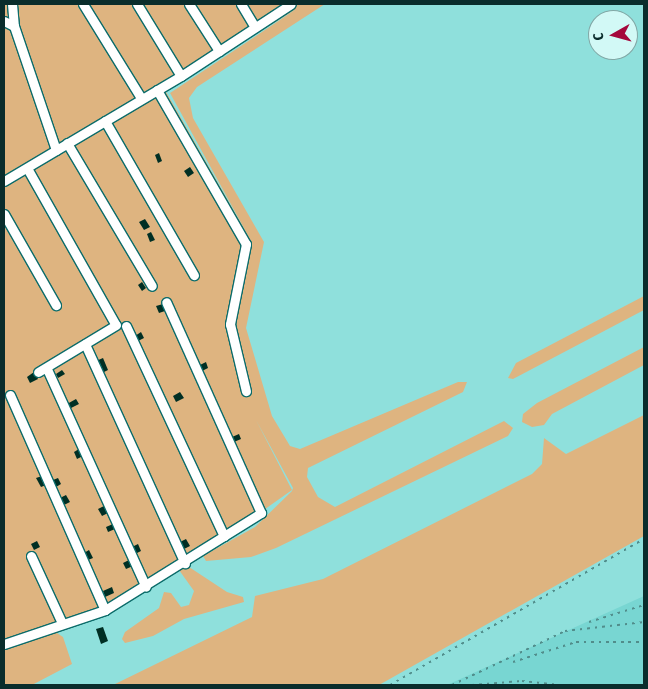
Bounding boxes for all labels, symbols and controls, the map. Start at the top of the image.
north arrow [588,10,638,60]
text: С [590,32,607,41]

